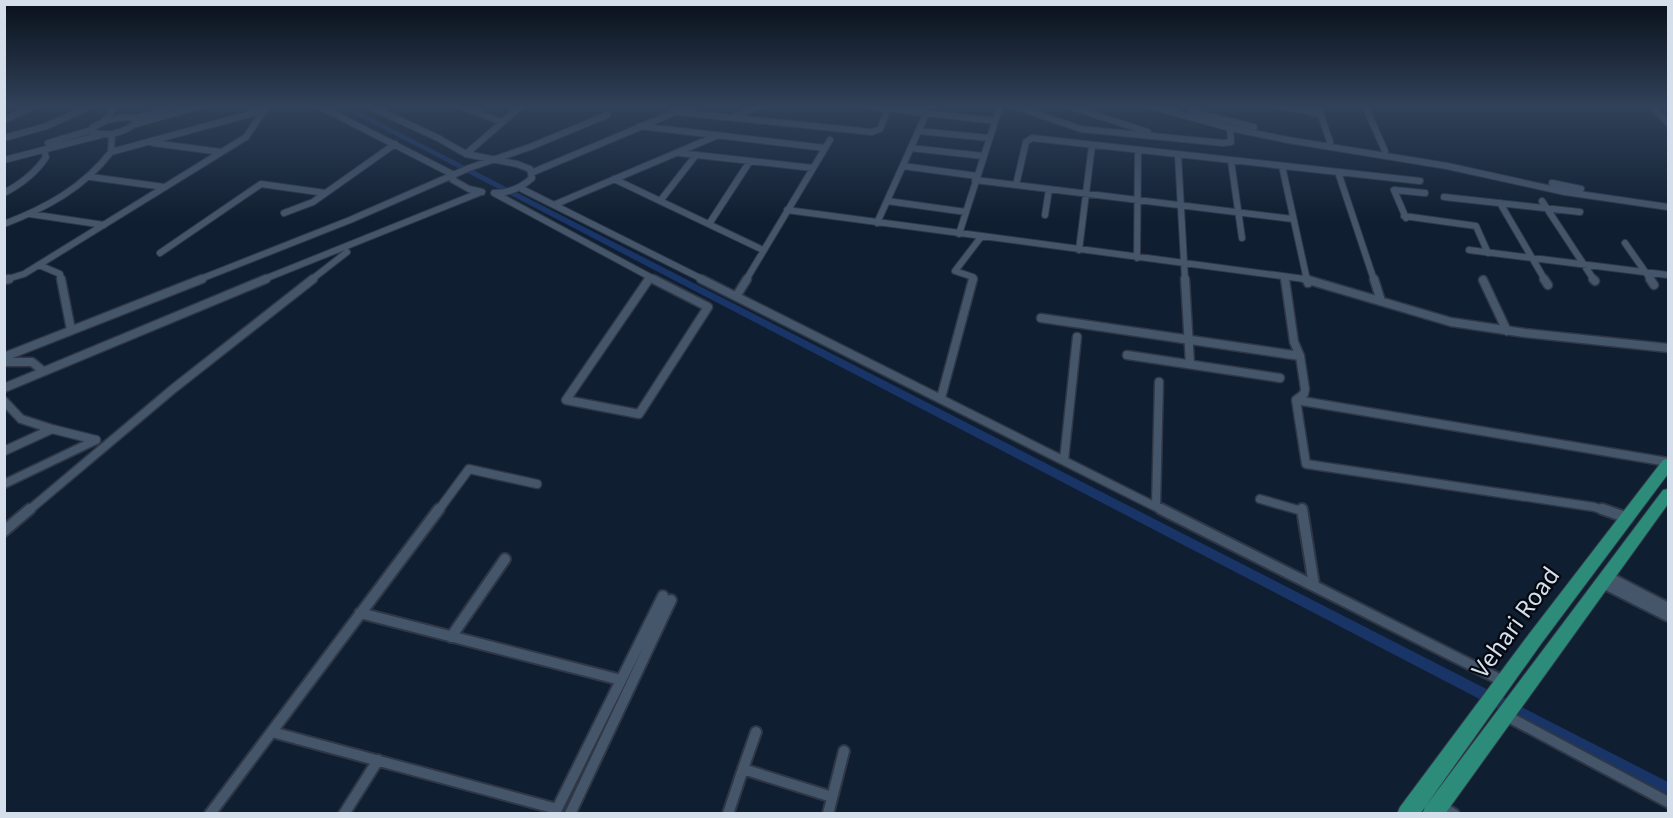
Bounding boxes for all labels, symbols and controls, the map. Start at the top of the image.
street label: Vehari Road [1462,559,1568,686]

